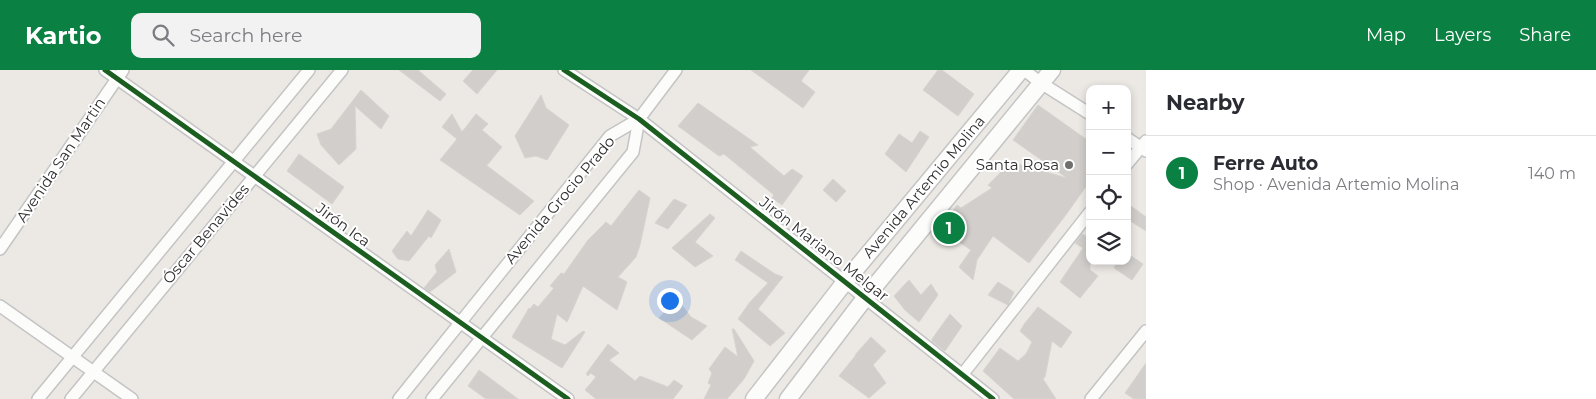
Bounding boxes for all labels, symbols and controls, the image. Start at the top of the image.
search box [131,13,481,58]
text: Kartio [25,21,101,50]
icon: search [149,21,177,49]
text: Search here [189,24,302,47]
text: Map [1366,24,1406,46]
text: Layers [1434,24,1491,46]
text: Share [1519,24,1571,46]
map controls [1086,85,1131,265]
button: + [1086,85,1131,130]
text: Nearby [1166,90,1245,115]
street label: Avenida San Martin [12,94,109,226]
street label: Avenida Artemio Molina [858,111,989,262]
button: − [1086,130,1131,175]
street label: Avenida Grocio Prado [501,132,619,268]
text: Ferre Auto [1213,152,1318,175]
place label: Santa Rosa [976,155,1059,174]
marker: Santa Rosa [1063,159,1075,171]
text: 1 [1179,164,1185,183]
text: 140 m [1528,164,1576,183]
button: locate [1086,175,1131,220]
text: Shop · Avenida Artemio Molina [1213,175,1459,194]
street label: Óscar Benavides [158,180,253,288]
street label: Jirón Mariano Melgar [755,192,893,305]
street label: Jirón Ica [312,198,374,251]
pin: 1 [933,209,965,247]
button: layers [1086,220,1131,265]
your location [657,288,683,314]

